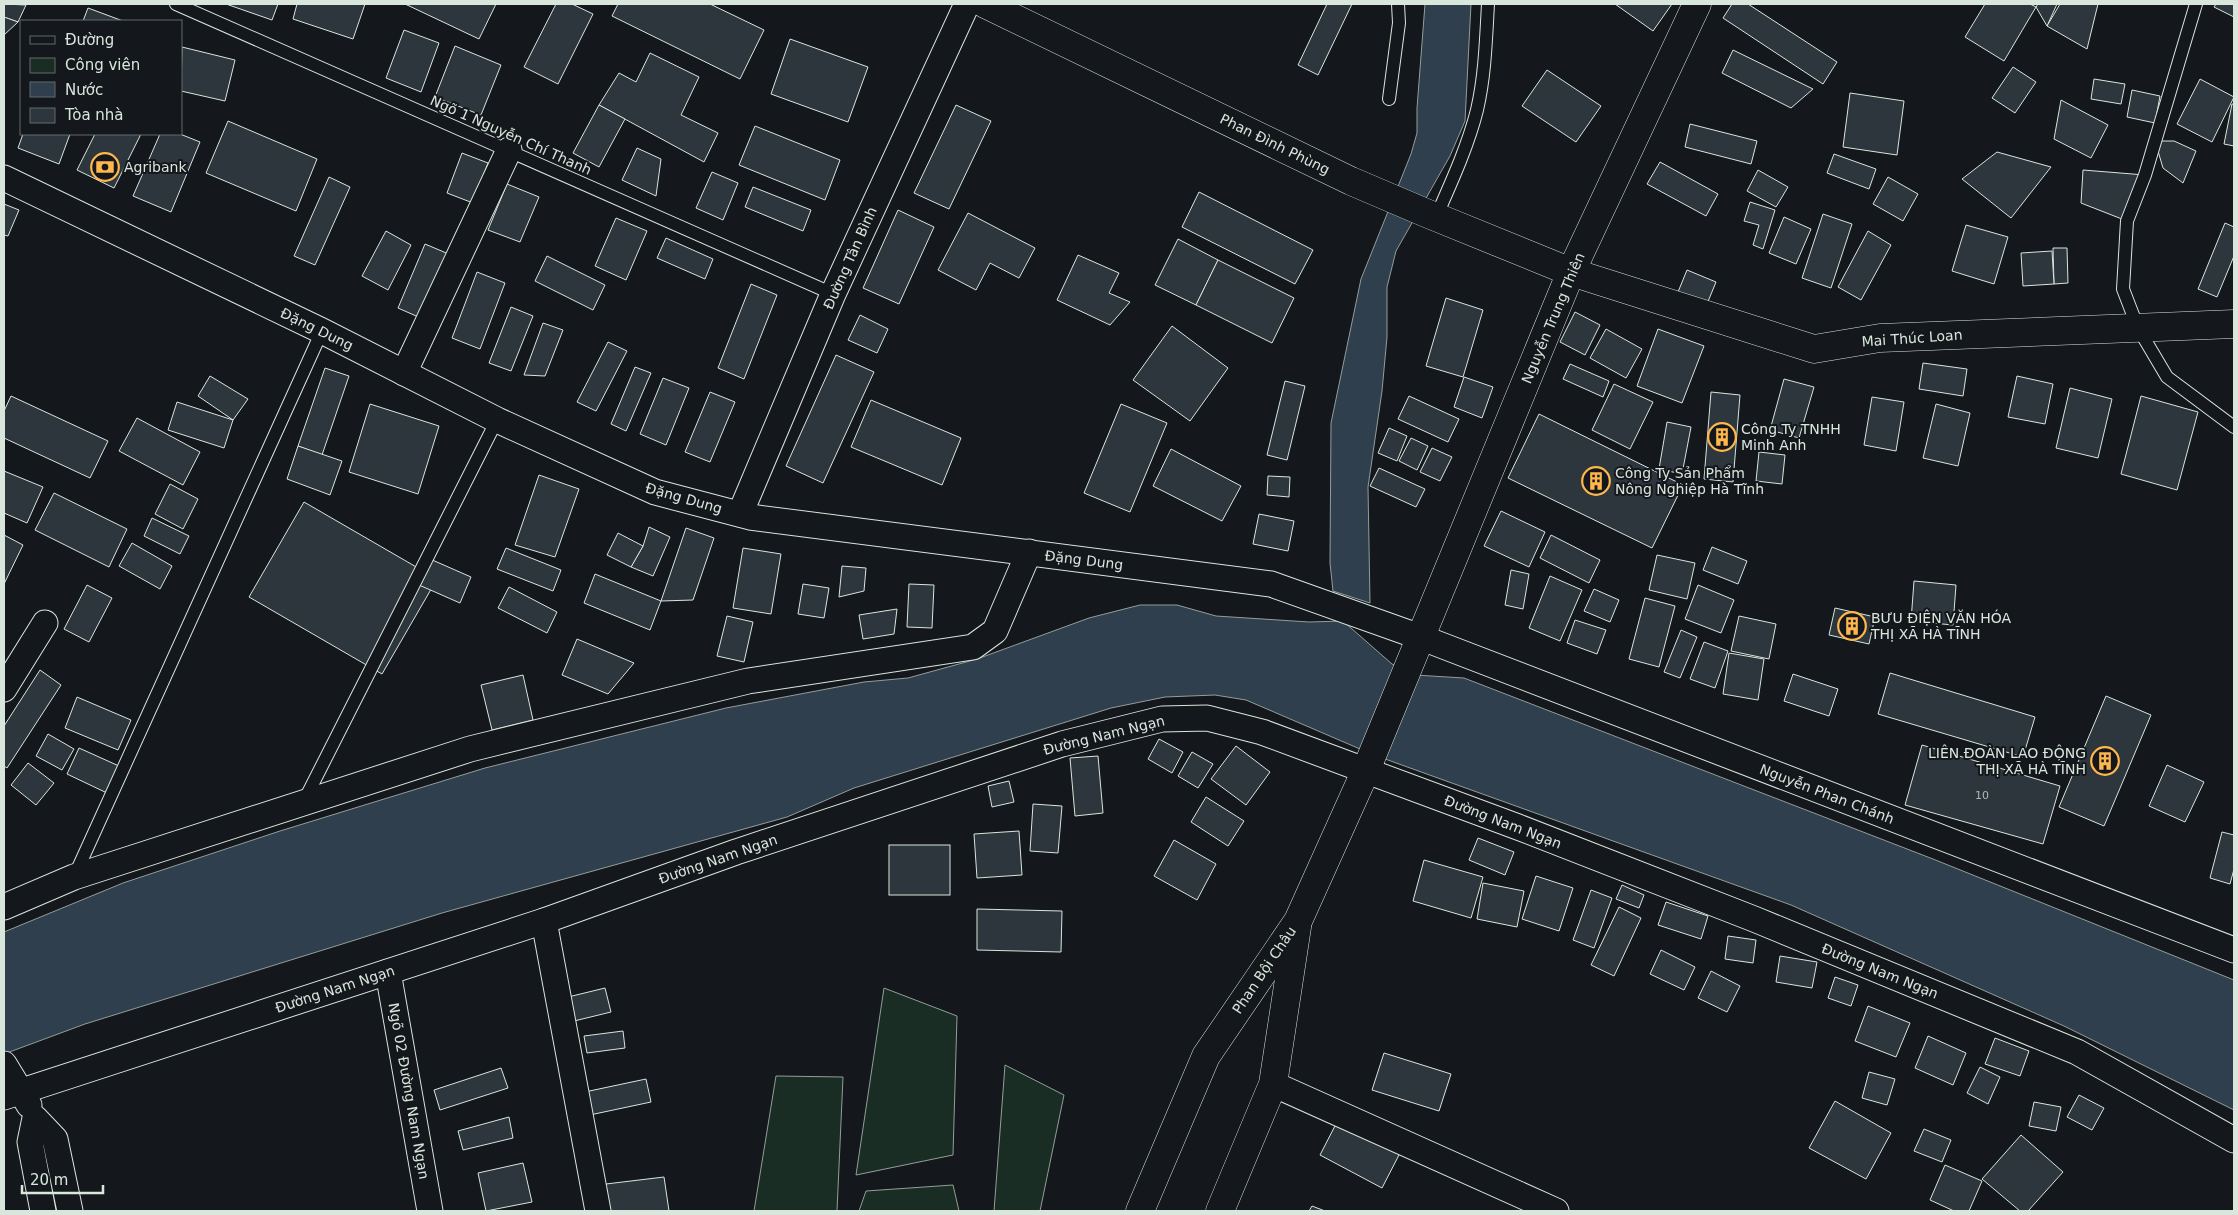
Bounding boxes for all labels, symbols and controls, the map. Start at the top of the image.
legend [20,20,182,135]
text: Đường [65,31,114,49]
text: Công viên [65,56,140,74]
text: Nước [65,81,103,99]
street label: Ngõ 1 Nguyễn Chí Thanh [428,92,594,178]
text: Tòa nhà [64,106,124,124]
street label: Phan Đình Phùng [1218,110,1332,178]
bank icon: Agribank [90,152,120,182]
place label: Agribank [124,159,187,175]
street label: Đường Tân Bình [820,204,880,312]
street label: Nguyễn Trung Thiên [1518,250,1588,386]
street label: Đặng Dung [278,304,356,354]
street label: Mai Thúc Loan [1861,326,1963,350]
place label: Công Ty TNHH Minh Anh [1741,421,1841,453]
building icon: Công Ty TNHH Minh Anh [1707,422,1737,452]
place label: Công Ty Sản Phẩm Nông Nghiệp Hà Tĩnh [1615,465,1764,497]
building icon: Công Ty Sản Phẩm Nông Nghiệp Hà Tĩnh [1581,466,1611,496]
street label: Đặng Dung [644,479,724,517]
street label: Đặng Dung [1044,547,1124,573]
place label: BƯU ĐIỆN VĂN HÓA THỊ XÃ HÀ TĨNH [1870,609,2011,642]
building icon: BƯU ĐIỆN VĂN HÓA THỊ XÃ HÀ TĨNH [1837,611,1867,641]
street label: Đường Nam Ngạn [1042,712,1166,758]
place label: LIÊN ĐOÀN LAO ĐỘNG THỊ XÃ HÀ TĨNH [1928,744,2086,777]
building icon: LIÊN ĐOÀN LAO ĐỘNG THỊ XÃ HÀ TĨNH [2090,746,2120,776]
street label: Nguyễn Phan Chánh [1758,761,1896,827]
house number: 10 [1975,789,1989,802]
street label: Đường Nam Ngạn [1442,792,1564,852]
street label: Đường Nam Ngạn [657,831,779,887]
street label: Phan Bội Châu [1229,923,1299,1017]
street label: Đường Nam Ngạn [1819,940,1941,1002]
street label: Đường Nam Ngạn [273,962,397,1016]
street label: Ngõ 02 Đường Nam Ngạn [386,1001,432,1181]
scale bar [22,1162,104,1194]
text: 20 m [30,1171,68,1189]

